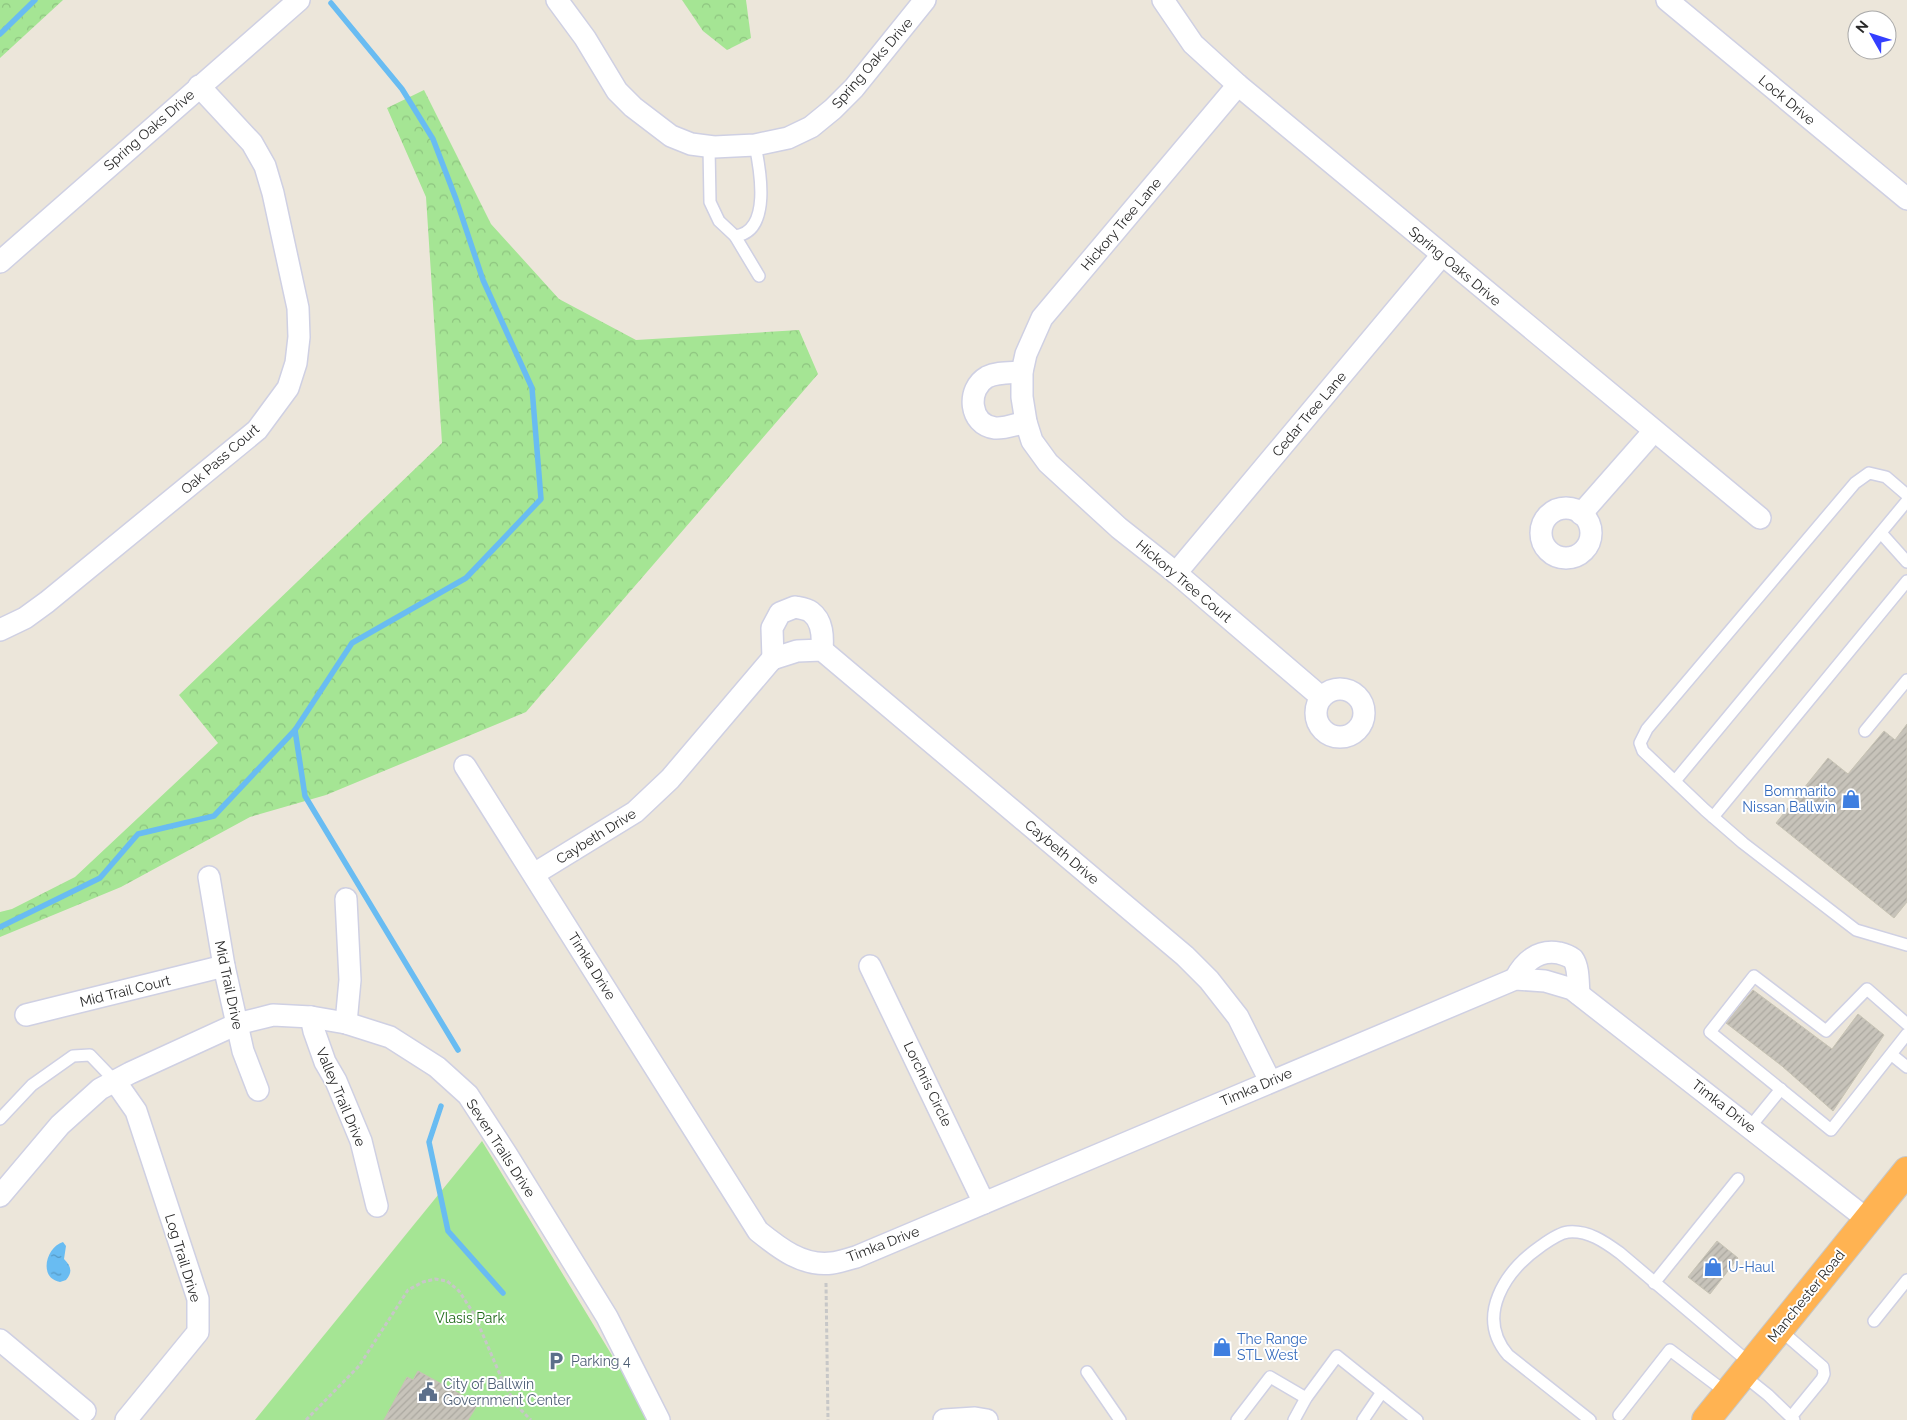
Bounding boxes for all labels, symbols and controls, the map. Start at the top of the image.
north arrow [1847,10,1897,60]
street label: Spring Oaks Drive [828,14,916,112]
text: N [1852,18,1871,36]
street label: Lock Drive [1756,72,1818,128]
street label: Spring Oaks Drive [100,86,198,174]
street label: Hickory Tree Lane [1078,174,1164,274]
street label: Spring Oaks Drive [1406,223,1504,309]
street label: Cedar Tree Lane [1269,368,1349,460]
street label: Oak Pass Court [178,421,263,497]
street label: Hickory Tree Court [1133,536,1235,626]
place label: Bommarito Nissan Ballwin [1742,783,1836,815]
shop icon: Bommarito Nissan Ballwin [1840,788,1862,810]
street label: Caybeth Drive [553,805,639,867]
street label: Caybeth Drive [1022,817,1102,887]
street label: Timka Drive [565,929,619,1003]
street label: Mid Trail Drive [212,939,246,1031]
street label: Mid Trail Court [78,972,172,1010]
street label: Lorchris Circle [901,1039,955,1129]
street label: Valley Trail Drive [313,1045,369,1149]
street label: Timka Drive [1218,1065,1294,1109]
street label: Timka Drive [1689,1076,1759,1136]
street label: Seven Trails Drive [463,1096,539,1200]
street label: Log Trail Drive [162,1212,204,1304]
street label: Timka Drive [844,1223,922,1265]
street label: Manchester Road [1764,1247,1848,1345]
shop icon: U-Haul [1702,1256,1724,1278]
place label: U-Haul [1728,1259,1775,1275]
park label: Vlasis Park [435,1310,505,1326]
place label: The Range STL West [1237,1331,1307,1363]
shop icon: The Range STL West [1211,1336,1233,1358]
parking icon: Parking 4 [545,1350,567,1372]
place label: Parking 4 [571,1353,631,1369]
place label: City of Ballwin Government Center [443,1376,571,1408]
public building icon: City of Ballwin Government Center [417,1381,439,1403]

